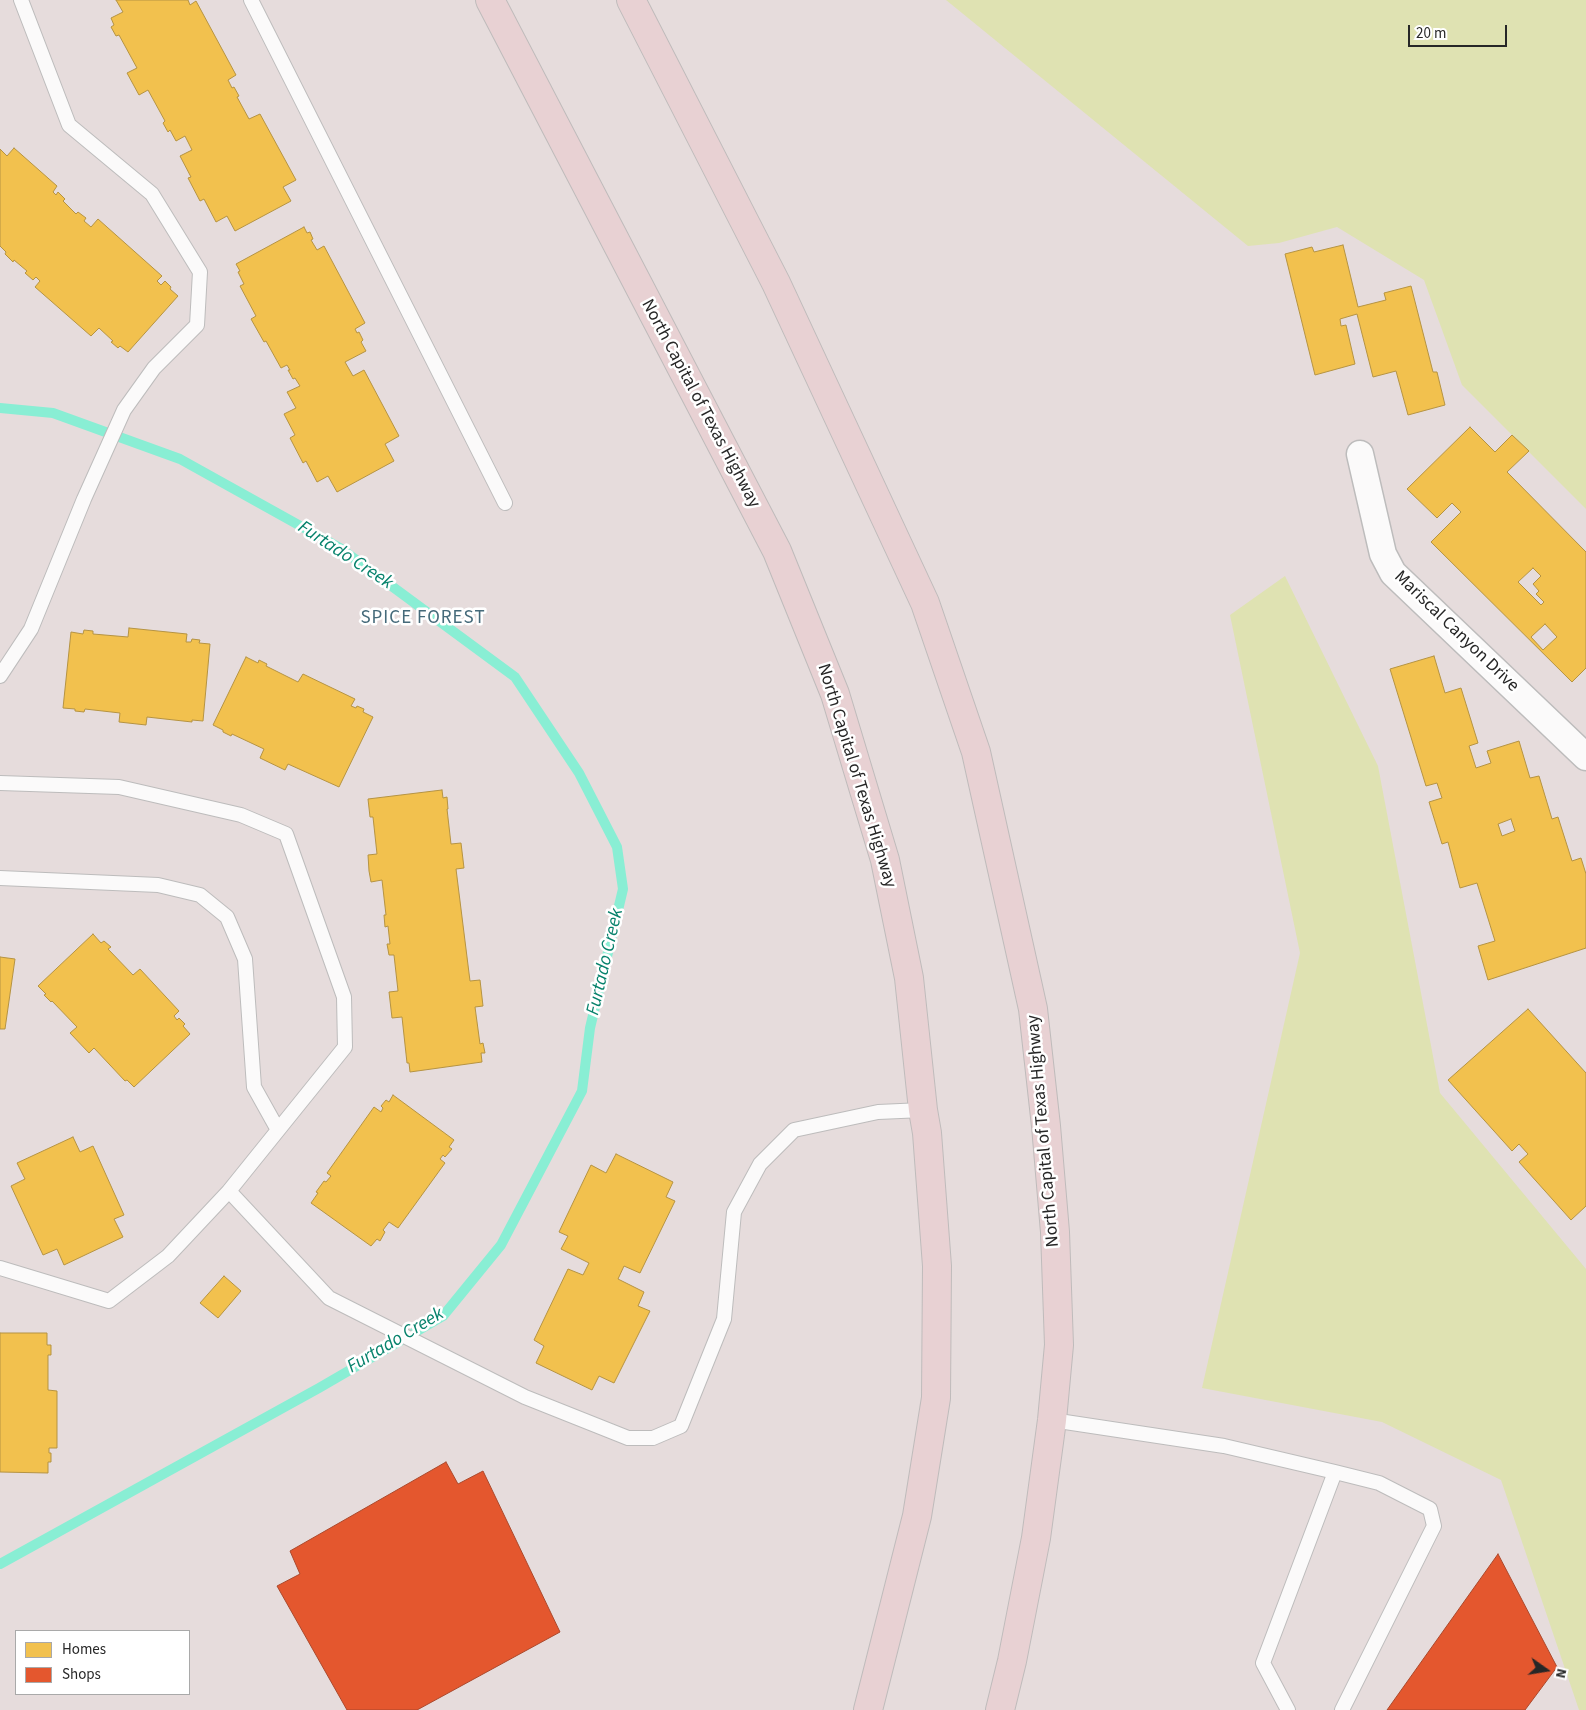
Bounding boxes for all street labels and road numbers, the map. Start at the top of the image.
street label: North Capital of Texas Highway [636,296,764,512]
street label: Mariscal Canyon Drive [1389,567,1523,697]
street label: North Capital of Texas Highway [812,661,900,891]
street label: North Capital of Texas Highway [1023,1014,1065,1248]

